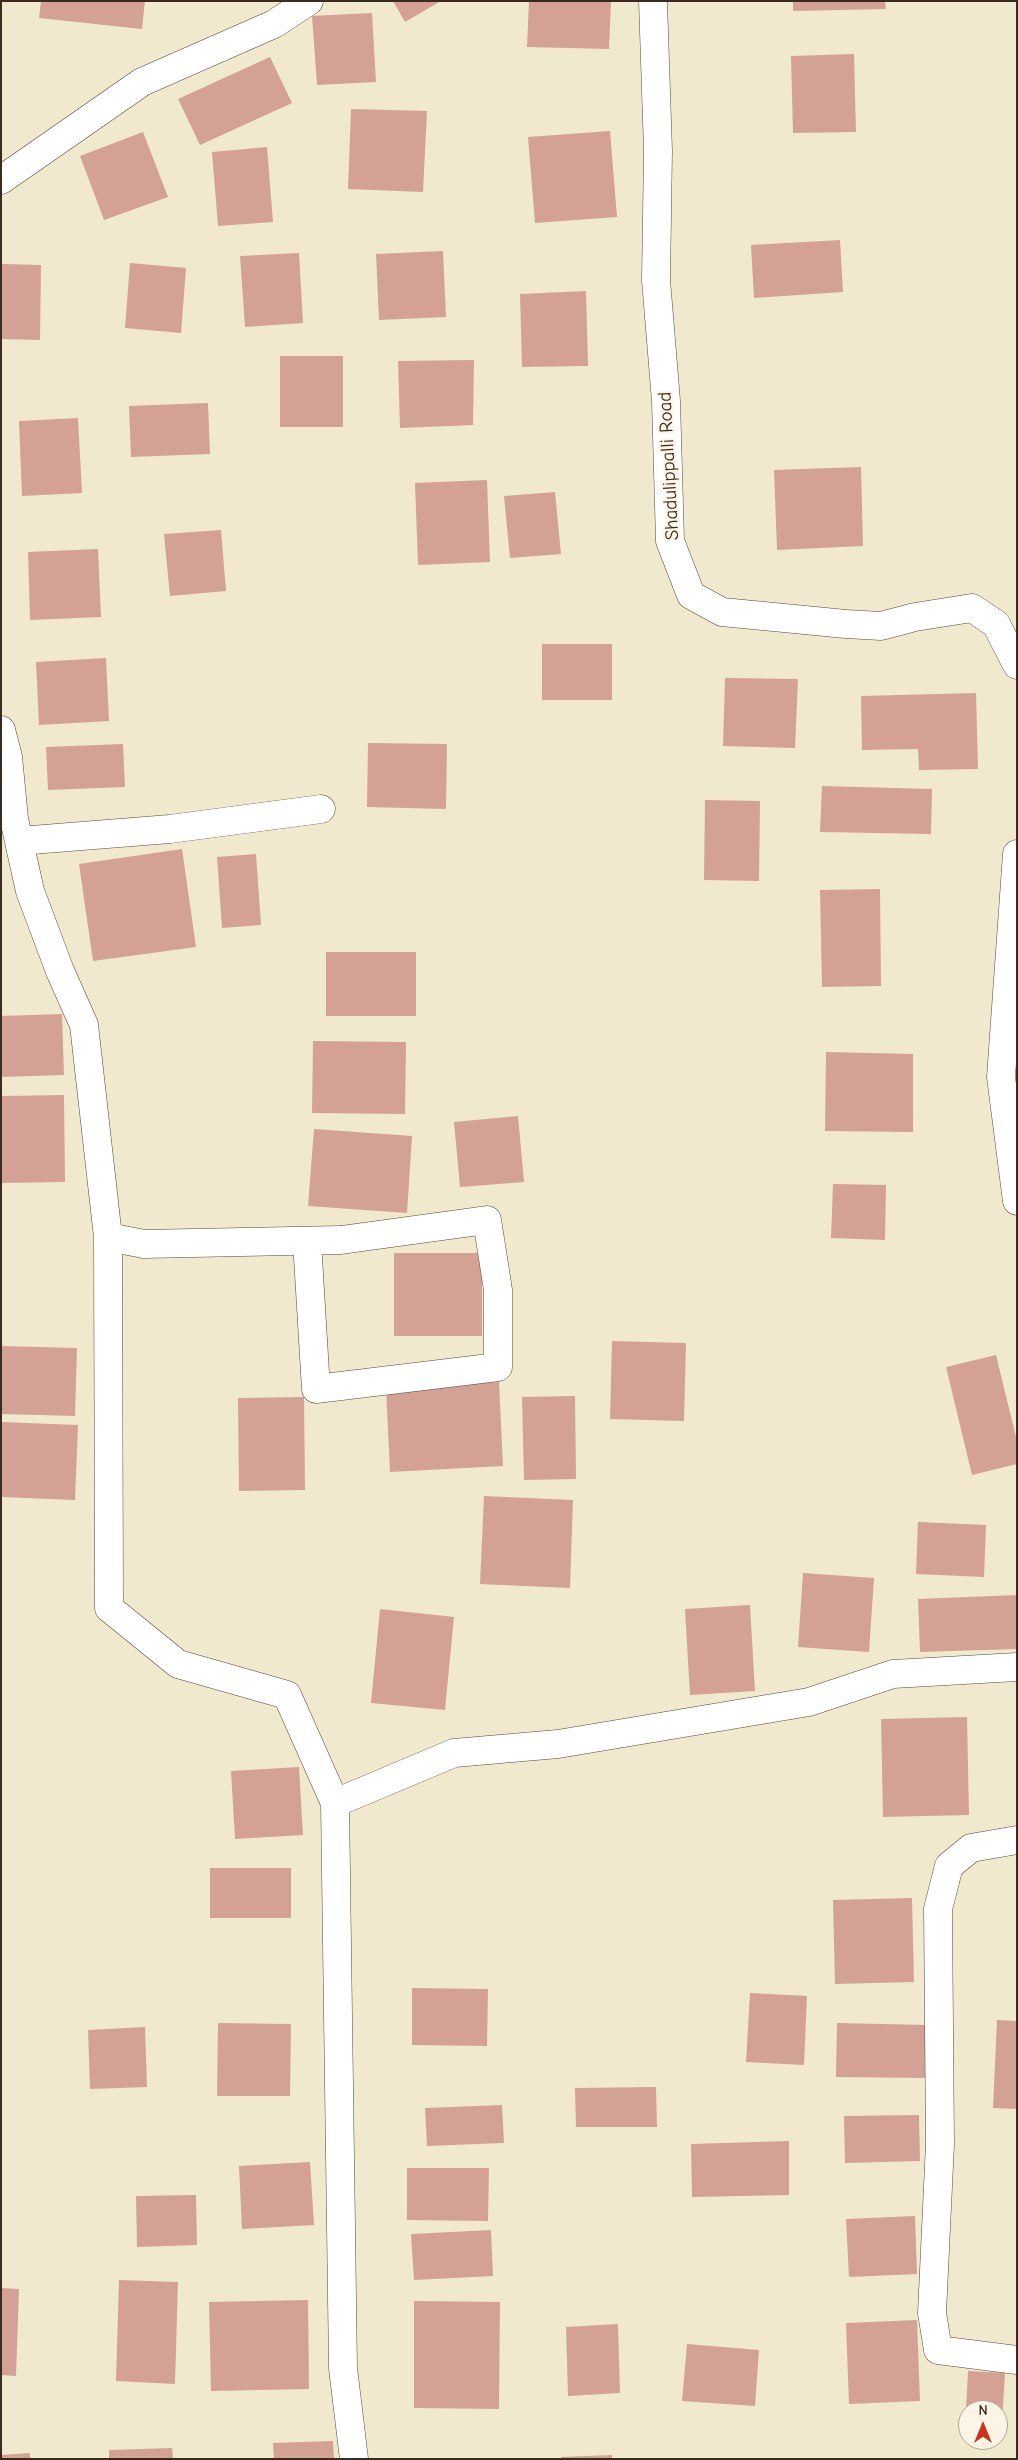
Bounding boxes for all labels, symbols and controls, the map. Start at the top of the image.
street label: Shadulippalli Road [654,391,684,541]
north arrow [958,2400,1008,2450]
text: N [978,2402,988,2419]

